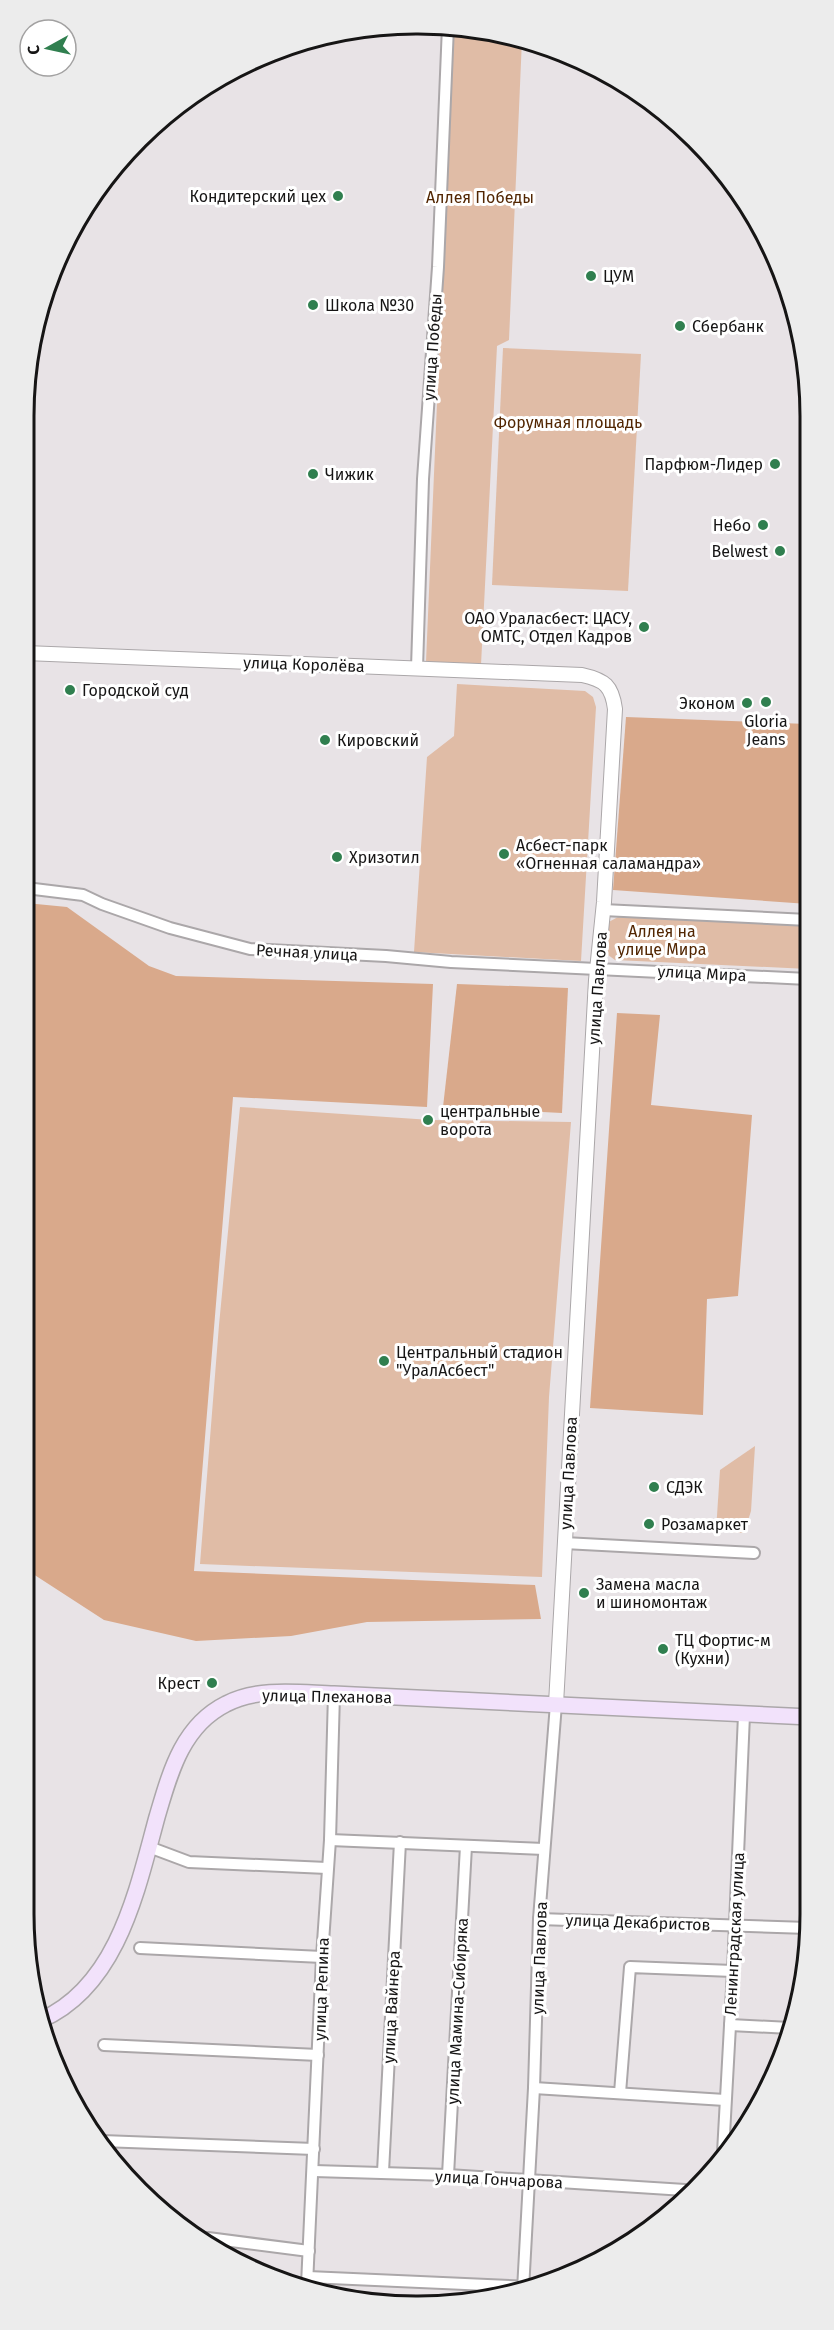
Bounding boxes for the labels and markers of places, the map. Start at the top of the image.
place label: Кондитерский цех [189,187,326,206]
marker: Кондитерский цех [331,189,345,203]
place label: ЦУМ [603,267,634,286]
marker: ЦУМ [584,269,598,283]
place label: Школа №30 [325,296,414,315]
marker: Школа №30 [306,298,320,312]
place label: Сбербанк [692,317,764,336]
marker: Сбербанк [673,319,687,333]
place label: Парфюм-Лидер [644,455,763,474]
marker: Парфюм-Лидер [768,457,782,471]
place label: Чижик [325,465,374,484]
marker: Чижик [306,467,320,481]
place label: Небо [713,516,751,535]
marker: Небо [756,518,770,532]
place label: Belwest [711,542,768,561]
marker: Belwest [773,544,787,558]
place label: ОАО Ураласбест: ЦАСУ, ОМТС, Отдел Кадров [464,609,632,646]
marker: ОАО Ураласбест: ЦАСУ, ОМТС, Отдел Кадров [637,620,651,634]
place label: Городской суд [82,681,189,700]
marker: Городской суд [63,683,77,697]
place label: Эконом [679,694,735,713]
marker: Gloria Jeans [759,695,773,709]
marker: Эконом [740,696,754,710]
place label: Gloria Jeans [744,712,788,749]
place label: Кировский [337,731,419,750]
marker: Кировский [318,733,332,747]
place label: Асбест-парк «Огненная саламандра» [516,836,701,873]
marker: Асбест-парк «Огненная саламандра» [497,847,511,861]
place label: Хризотил [349,848,420,867]
marker: Хризотил [330,850,344,864]
place label: центральные ворота [440,1102,540,1139]
marker: центральные ворота [421,1113,435,1127]
place label: Центральный стадион "УралАсбест" [396,1343,563,1380]
marker: Центральный стадион "УралАсбест" [377,1354,391,1368]
place label: СДЭК [666,1478,703,1497]
marker: СДЭК [647,1480,661,1494]
place label: Розамаркет [661,1515,749,1534]
marker: Розамаркет [642,1517,656,1531]
place label: Замена масла и шиномонтаж [596,1575,708,1612]
marker: Замена масла и шиномонтаж [577,1586,591,1600]
place label: ТЦ Фортис-м (Кухни) [675,1631,771,1668]
marker: ТЦ Фортис-м (Кухни) [656,1642,670,1656]
place label: Крест [157,1674,201,1693]
marker: Крест [205,1676,219,1690]

